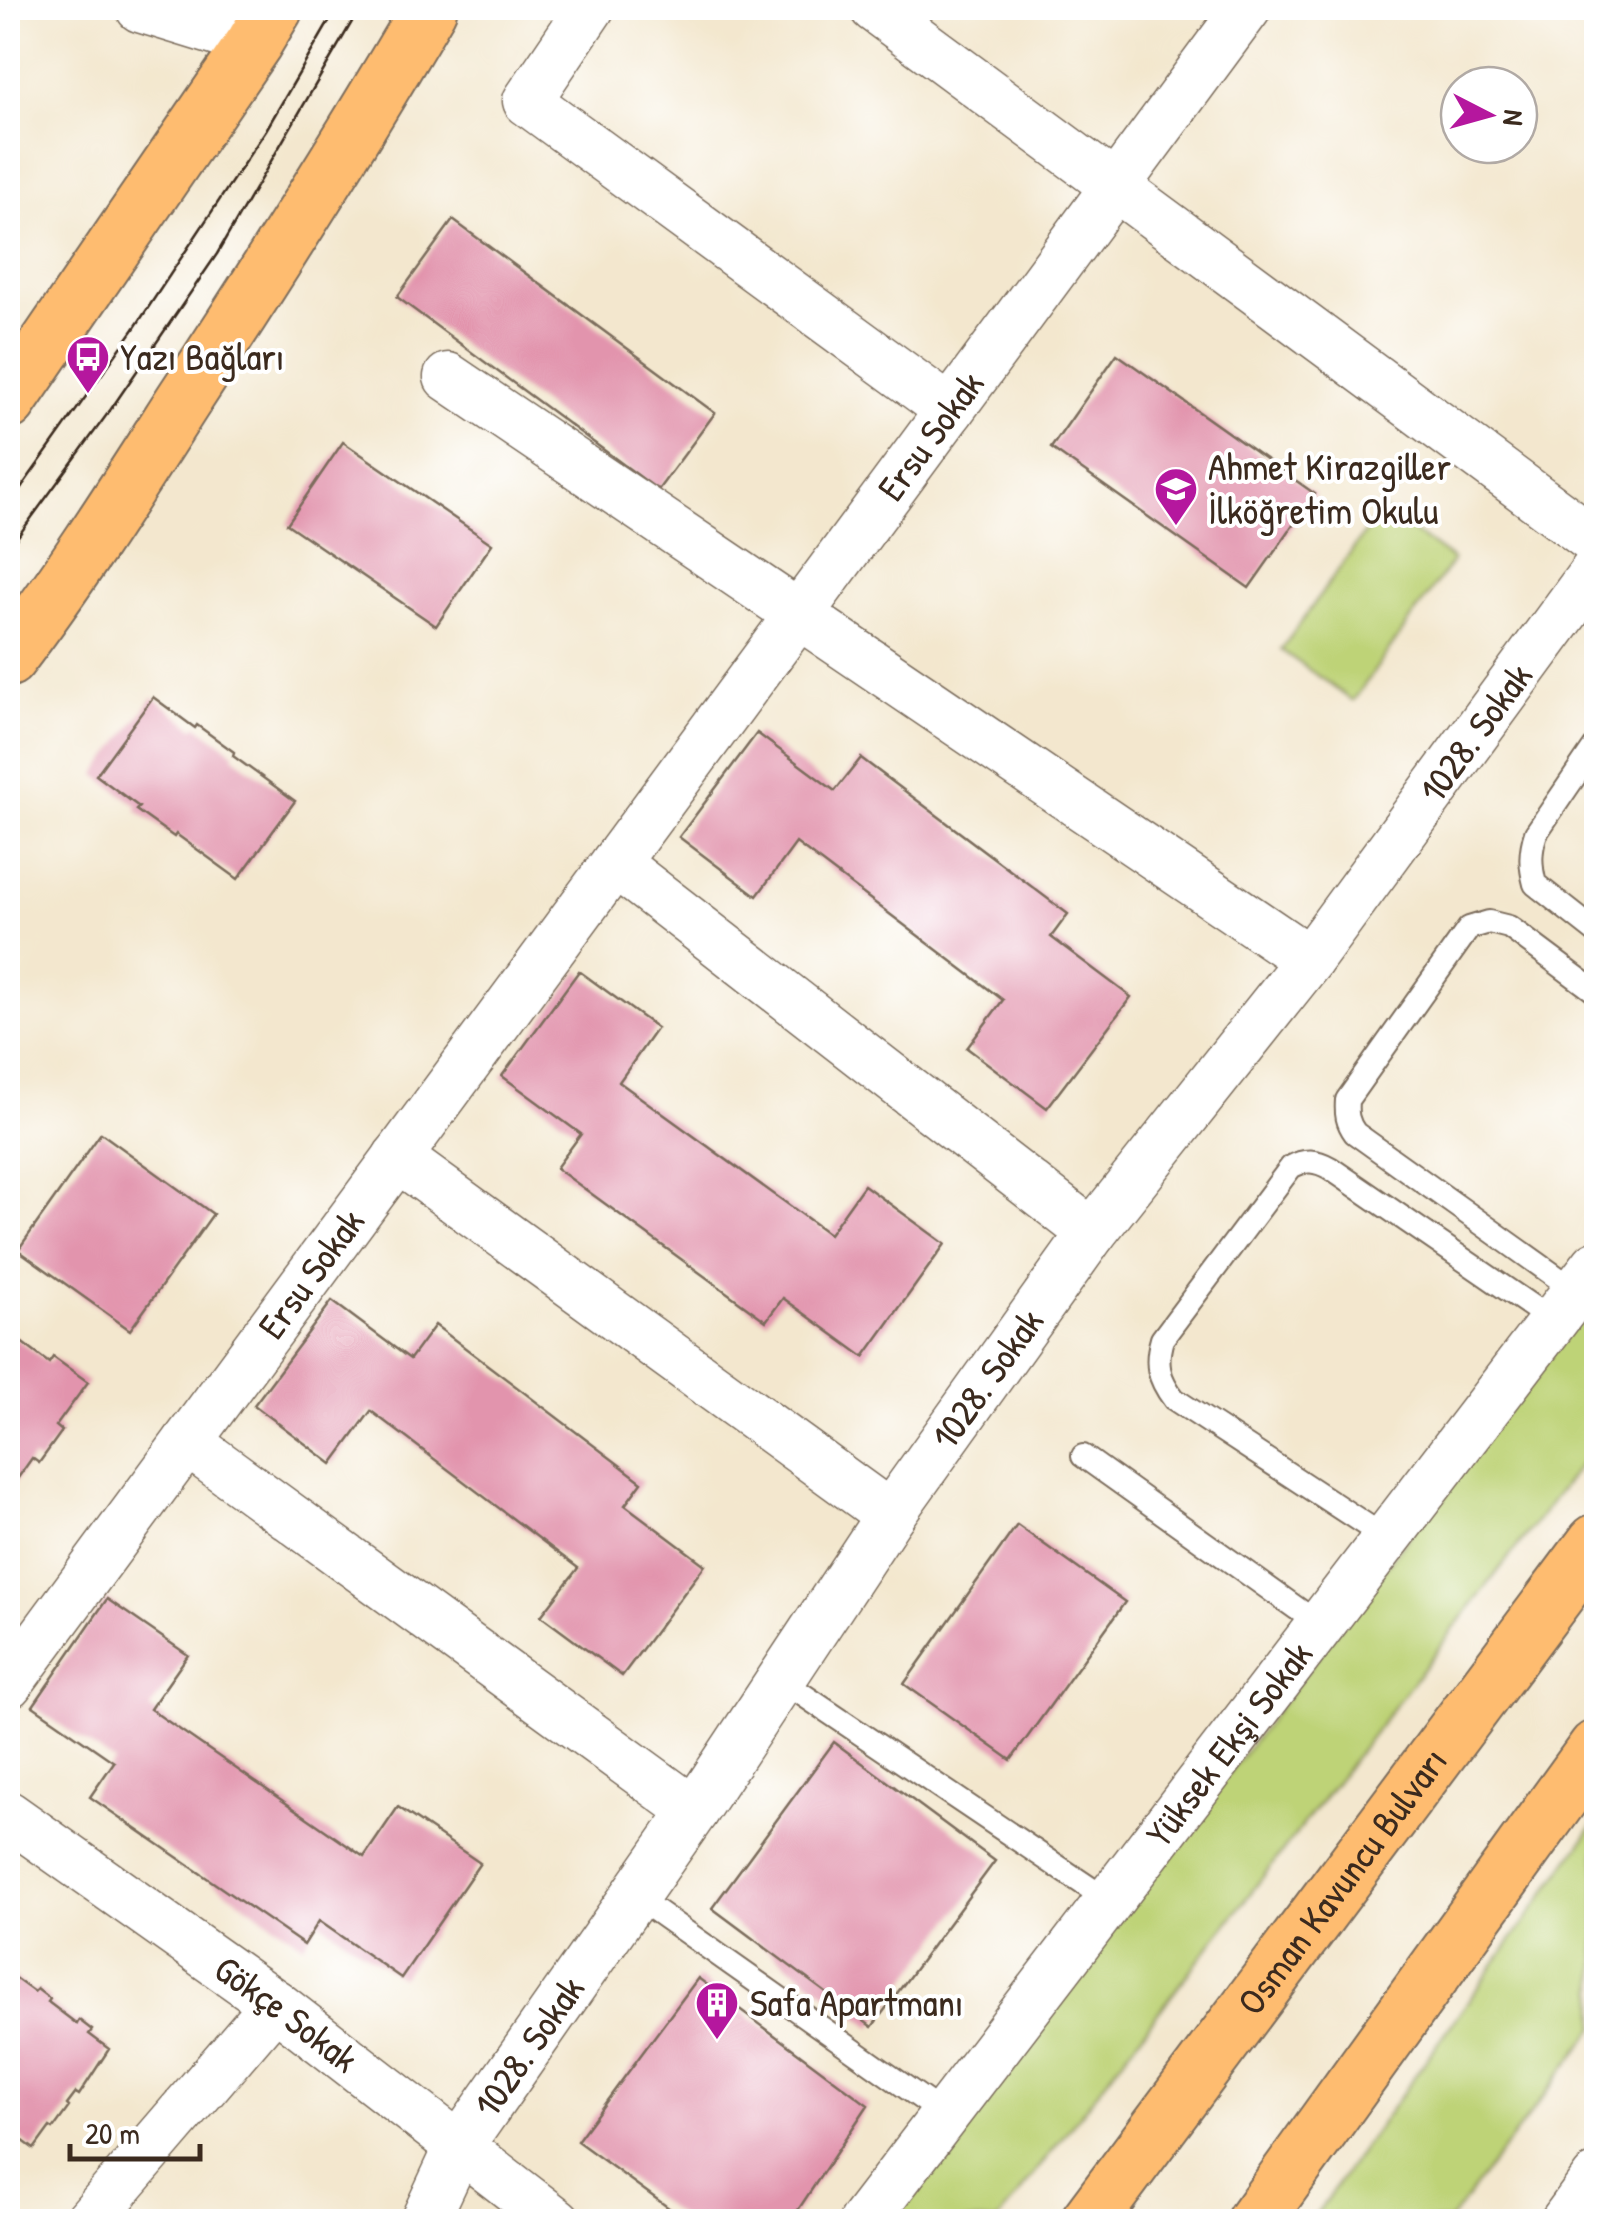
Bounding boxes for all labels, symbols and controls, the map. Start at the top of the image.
north arrow [1439,65,1539,165]
text: N [1494,108,1534,127]
place label: Yazı Bağları [120,330,284,382]
bus stop icon: Yazı Bağları [65,334,111,395]
street label: Ersu Sokak [865,360,995,511]
place label: Ahmet Kirazgiller İlköğretim Okulu [1208,440,1451,536]
school or university icon: Ahmet Kirazgiller İlköğretim Okulu [1153,466,1199,527]
street label: 1028. Sokak [1406,652,1544,813]
street label: Ersu Sokak [245,1198,376,1349]
street label: 1028. Sokak [918,1298,1055,1459]
street label: Yüksek Ekşi Sokak [1133,1630,1324,1857]
street label: Osman Kavuncu Bulvarı [1225,1737,1459,2025]
street label: Gökçe Sokak [204,1942,370,2084]
street label: 1028. Sokak [461,1965,596,2127]
place label: Safa Apartmanı [750,1976,963,2028]
building icon: Safa Apartmanı [694,1980,740,2041]
scale bar [70,2099,200,2161]
text: 20 m [85,2113,140,2153]

